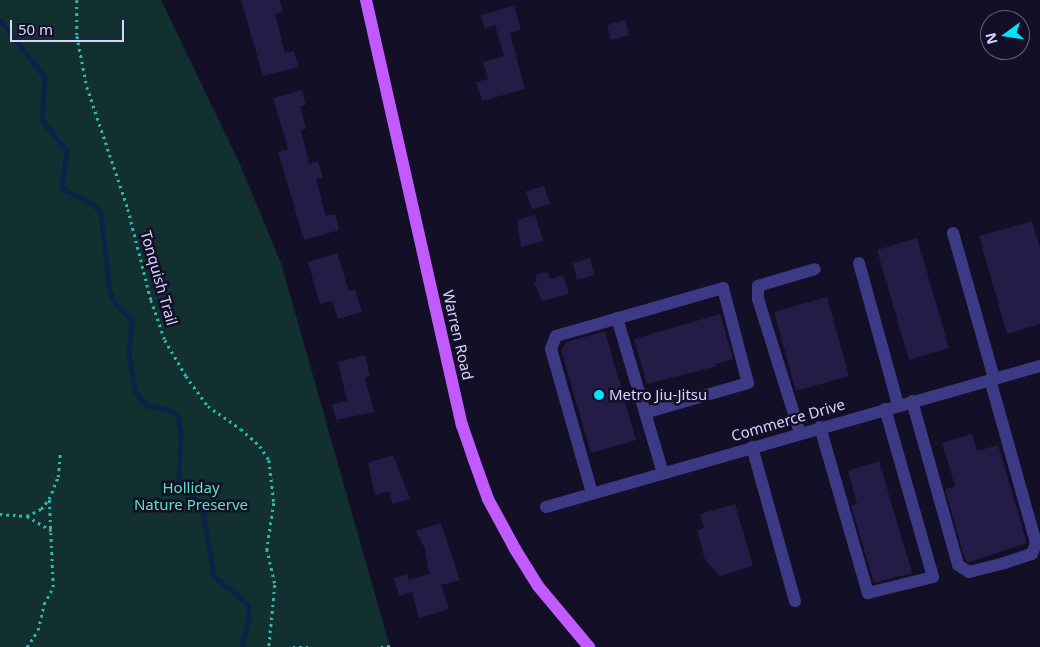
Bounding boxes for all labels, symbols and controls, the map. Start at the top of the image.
scale bar [12,10,126,42]
north arrow [980,10,1030,60]
text: 50 m [18,19,53,39]
text: N [980,31,1002,46]
street label: Tonquish Trail [137,228,181,328]
street label: Warren Road [439,288,477,382]
place label: Metro Jiu-Jitsu [609,386,707,404]
marker: Metro Jiu-Jitsu [593,389,605,401]
street label: Commerce Drive [729,395,847,445]
park label: Holliday Nature Preserve [134,478,248,513]

